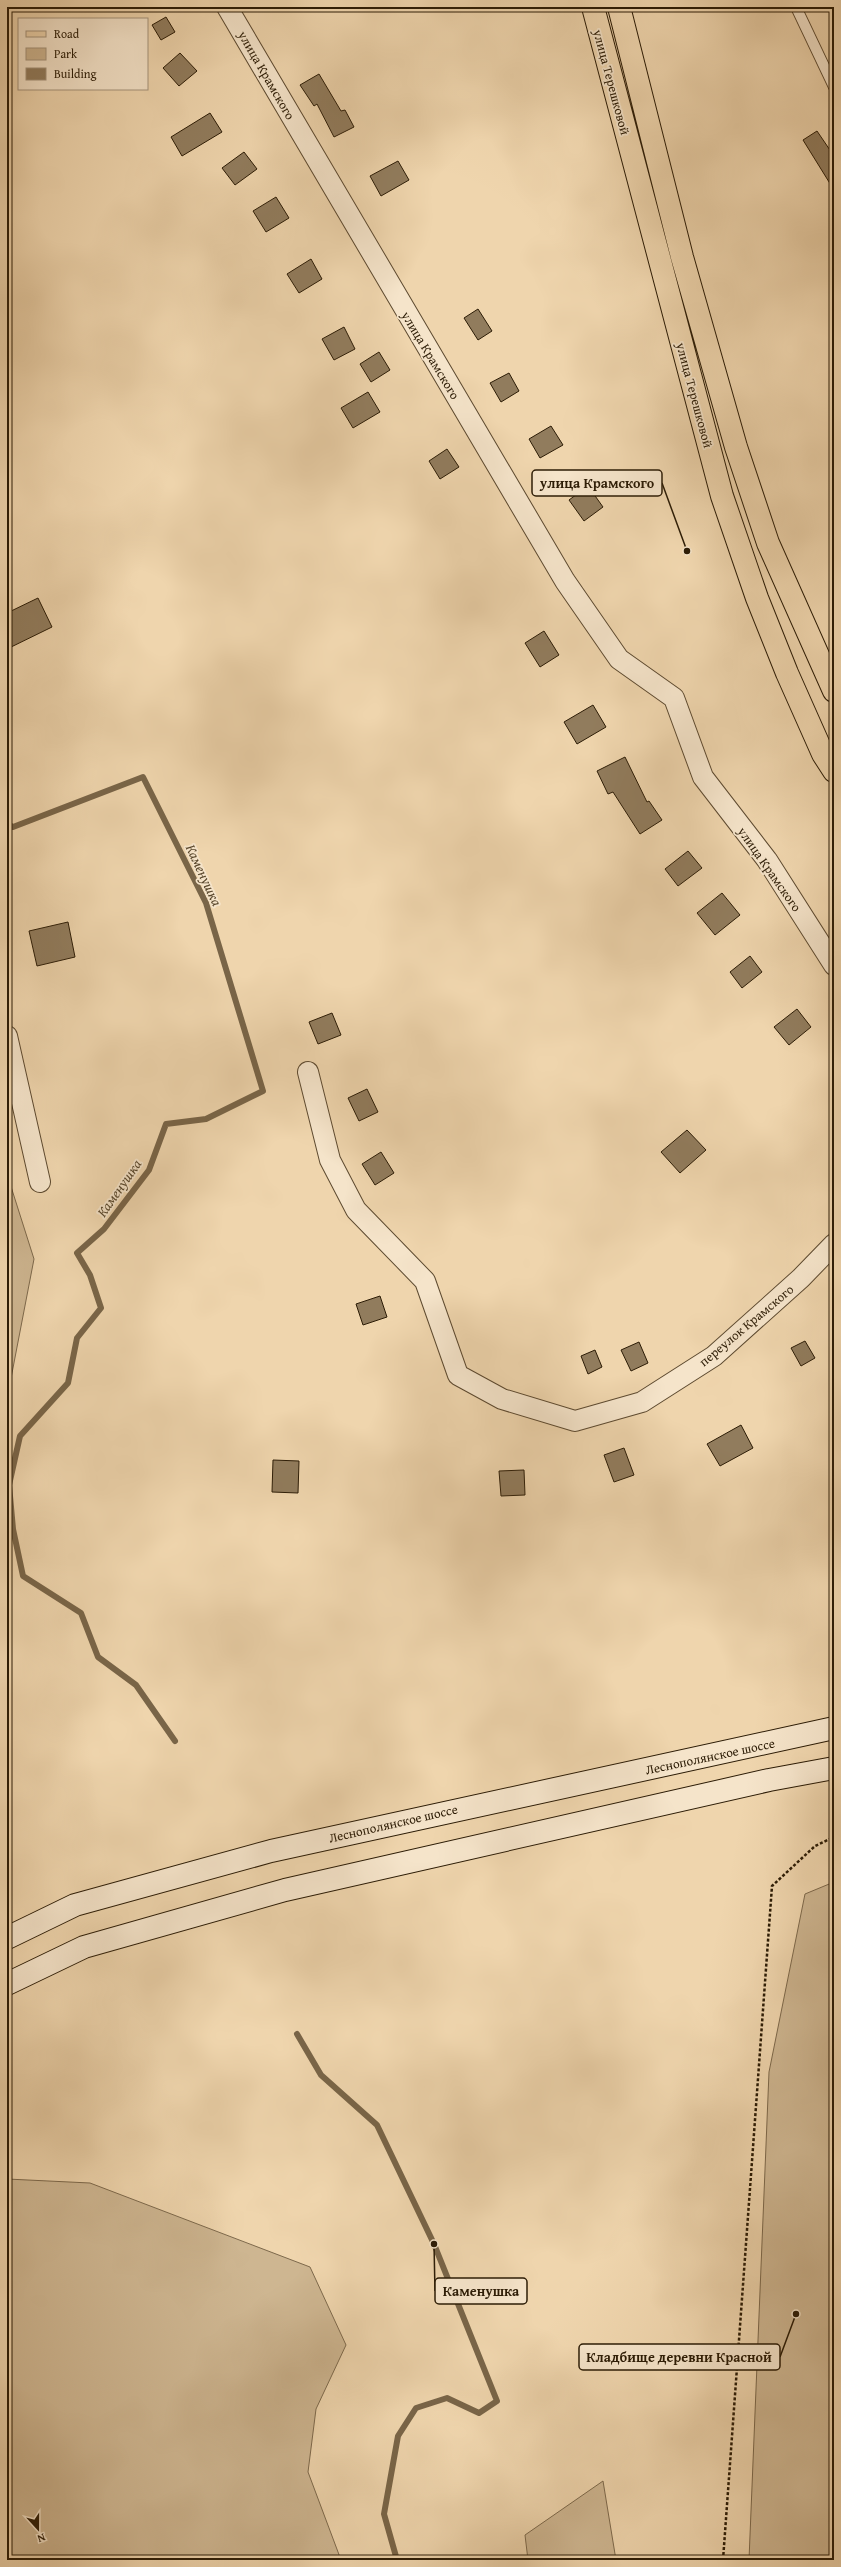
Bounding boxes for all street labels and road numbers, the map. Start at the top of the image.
street label: улица Крамского [233,26,300,124]
street label: улица Терешковой [588,26,635,137]
street label: улица Крамского [396,307,465,403]
street label: улица Терешковой [671,339,718,450]
street label: улица Крамского [733,822,806,916]
street label: переулок Крамского [695,1280,798,1371]
street label: Леснополянское шоссе [644,1733,777,1779]
street label: Леснополянское шоссе [327,1799,459,1848]

